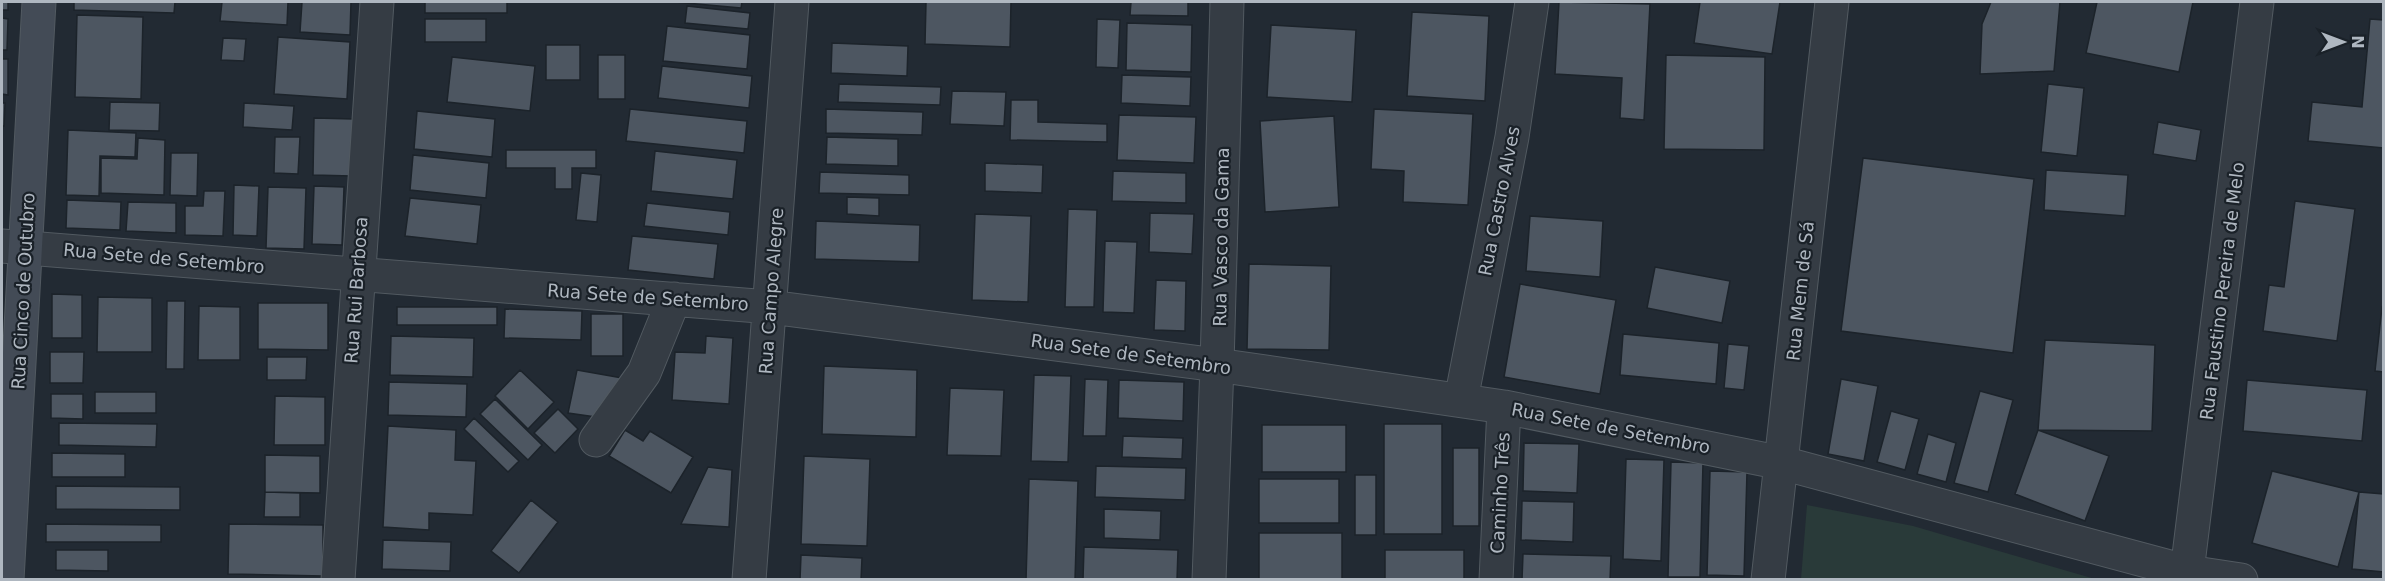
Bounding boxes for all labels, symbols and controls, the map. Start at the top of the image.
north arrow [2313,12,2373,72]
text: N [2348,35,2367,49]
street label: Rua Castro Alves [1474,124,1524,278]
street label: Rua Vasco da Gama [1209,147,1233,327]
street label: Rua Faustino Pereira de Melo [2196,161,2248,421]
street label: Rua Cinco de Outubro [7,192,39,390]
street label: Rua Campo Alegre [755,207,787,375]
street label: Rua Rui Barbosa [340,216,372,364]
street label: Rua Mem de Sá [1782,220,1818,362]
street label: Rua Sete de Setembro [62,239,266,277]
street label: Rua Sete de Setembro [546,279,750,315]
street label: Rua Sete de Setembro [1029,330,1233,378]
street label: Rua Sete de Setembro [1510,398,1712,458]
street label: Caminho Três [1486,432,1514,554]

